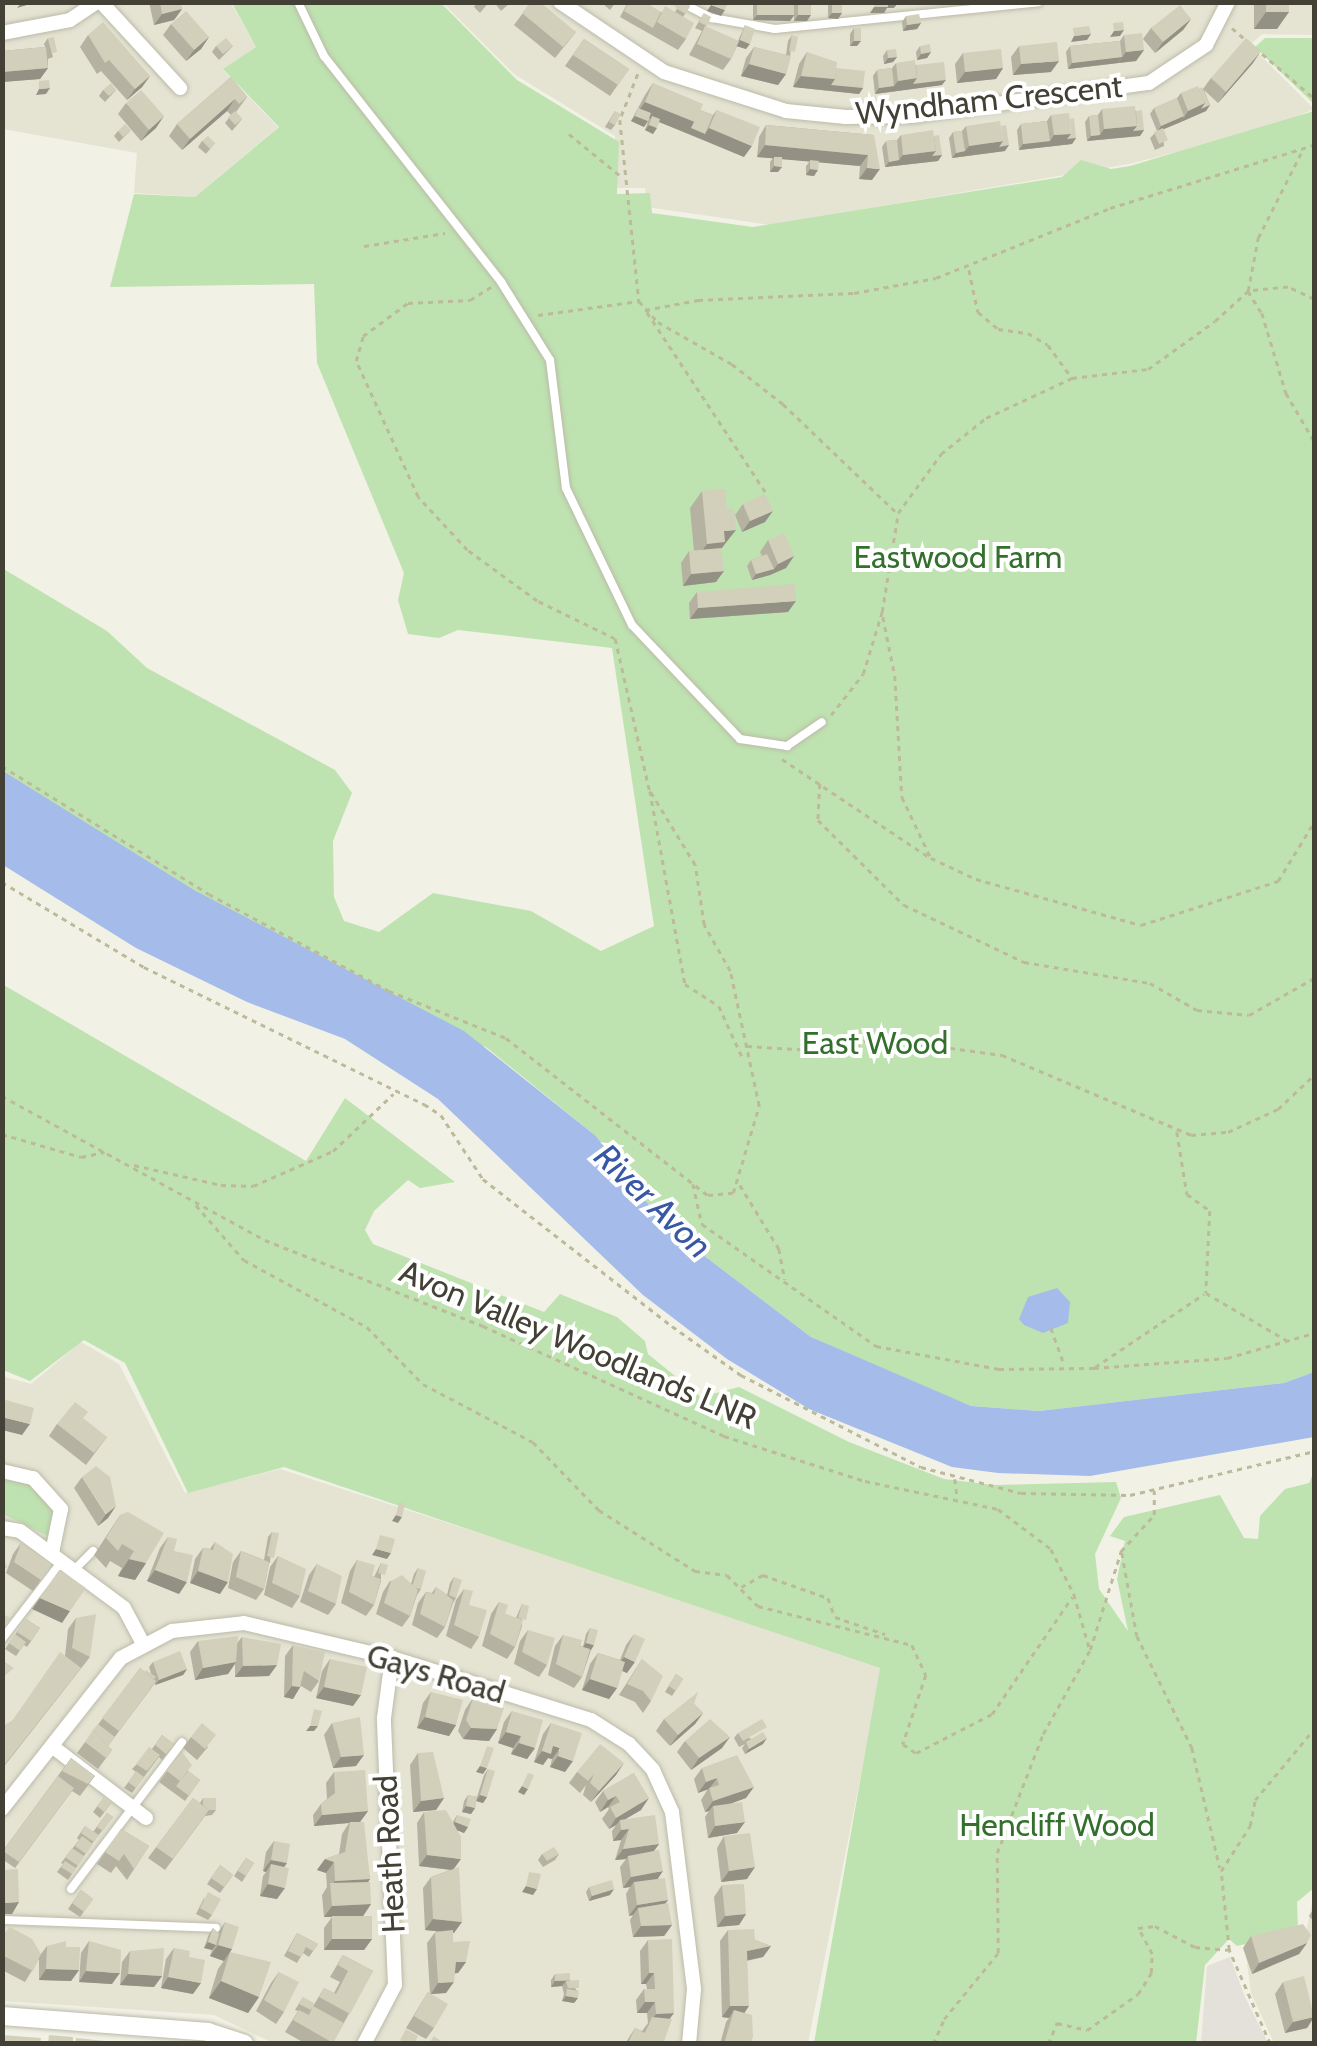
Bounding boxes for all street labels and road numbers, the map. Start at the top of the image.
street label: Wyndham Crescent [854,67,1124,133]
street label: Avon Valley Woodlands LNR [394,1252,762,1438]
street label: Gays Road [362,1636,510,1712]
street label: Heath Road [367,1774,413,1934]

